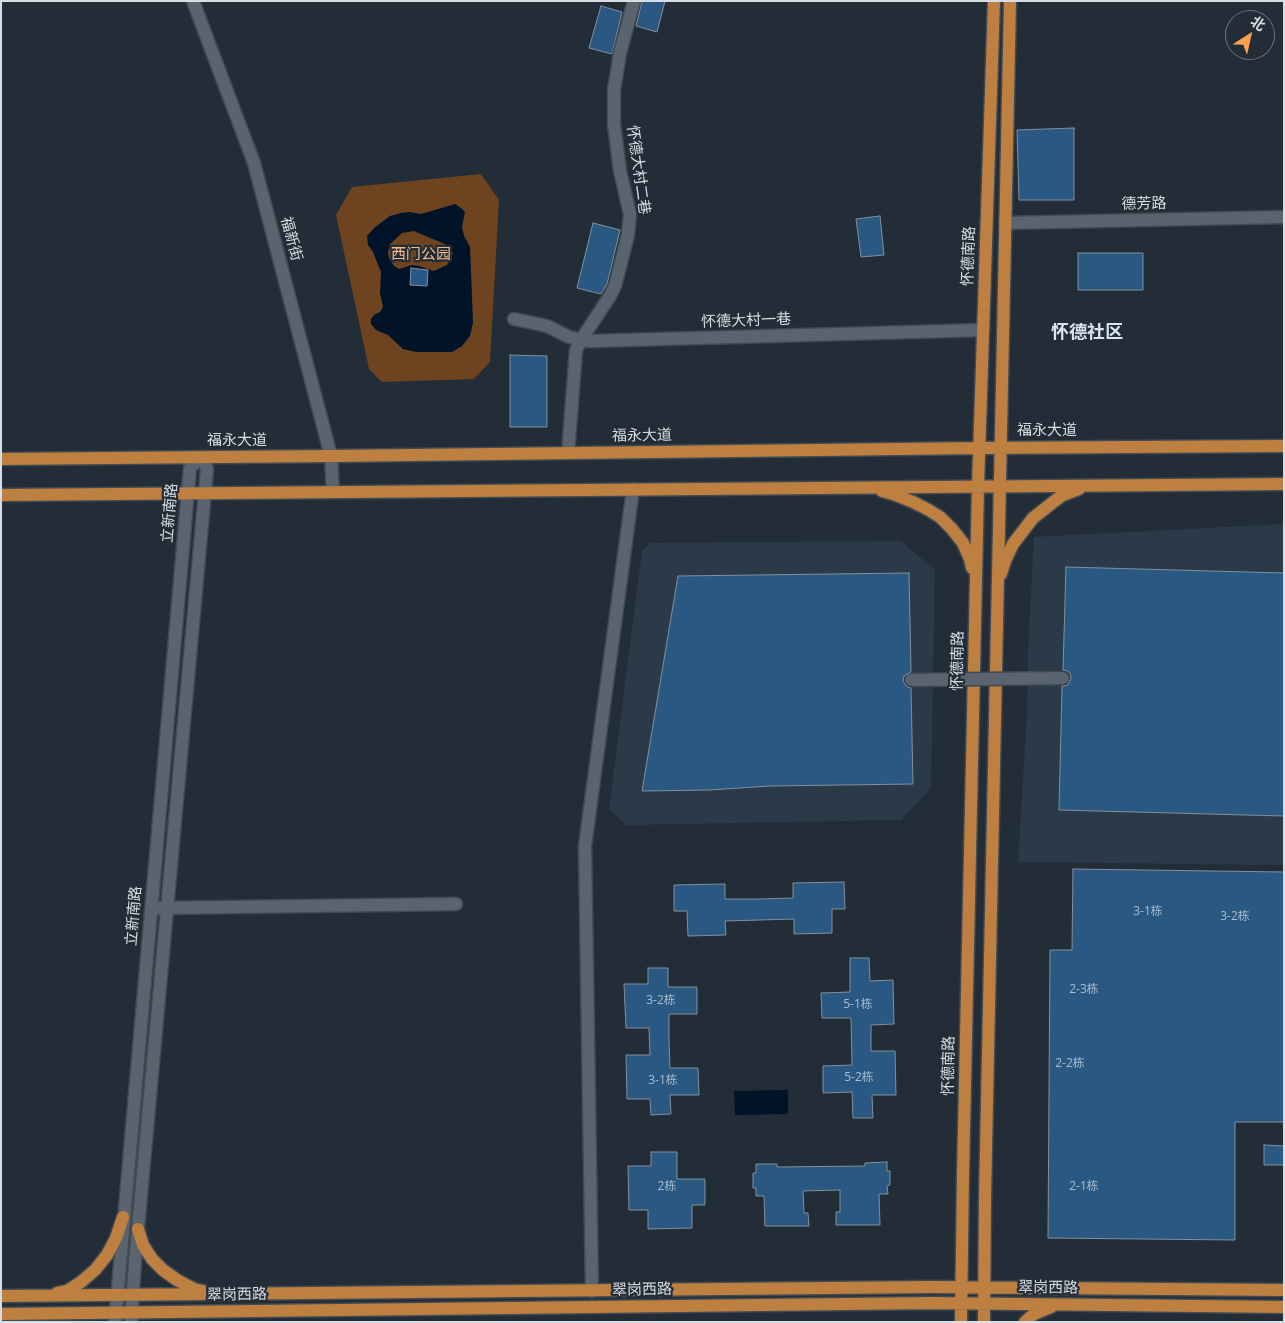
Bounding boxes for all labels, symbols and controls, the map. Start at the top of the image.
north arrow [1225,10,1275,60]
text: 北 [1247,11,1269,35]
street label: 怀德大村二巷 [623,124,653,216]
street label: 德芳路 [1121,195,1167,213]
street label: 福新街 [276,215,306,263]
street label: 怀德南路 [959,226,979,286]
park label: 西门公园 [391,246,451,264]
street label: 怀德大村一巷 [701,310,791,332]
district label: 怀德社区 [1051,322,1123,344]
street label: 福永大道 [1017,422,1077,440]
street label: 福永大道 [612,426,672,446]
street label: 福永大道 [207,432,267,450]
street label: 立新南路 [158,482,182,544]
street label: 怀德南路 [948,631,968,691]
street label: 立新南路 [122,885,146,947]
house number: 3-1栋 [1133,905,1163,919]
house number: 3-2栋 [1220,910,1250,924]
house number: 2-3栋 [1069,983,1099,997]
house number: 3-2栋 [646,994,676,1008]
house number: 5-1栋 [843,998,873,1012]
street label: 怀德南路 [939,1036,959,1096]
house number: 2-2栋 [1055,1057,1085,1071]
house number: 5-2栋 [844,1071,874,1085]
house number: 3-1栋 [648,1074,678,1088]
house number: 2栋 [658,1180,676,1194]
house number: 2-1栋 [1069,1180,1099,1194]
street label: 翠岗西路 [1018,1278,1078,1298]
street label: 翠岗西路 [612,1280,672,1300]
street label: 翠岗西路 [207,1285,267,1305]

